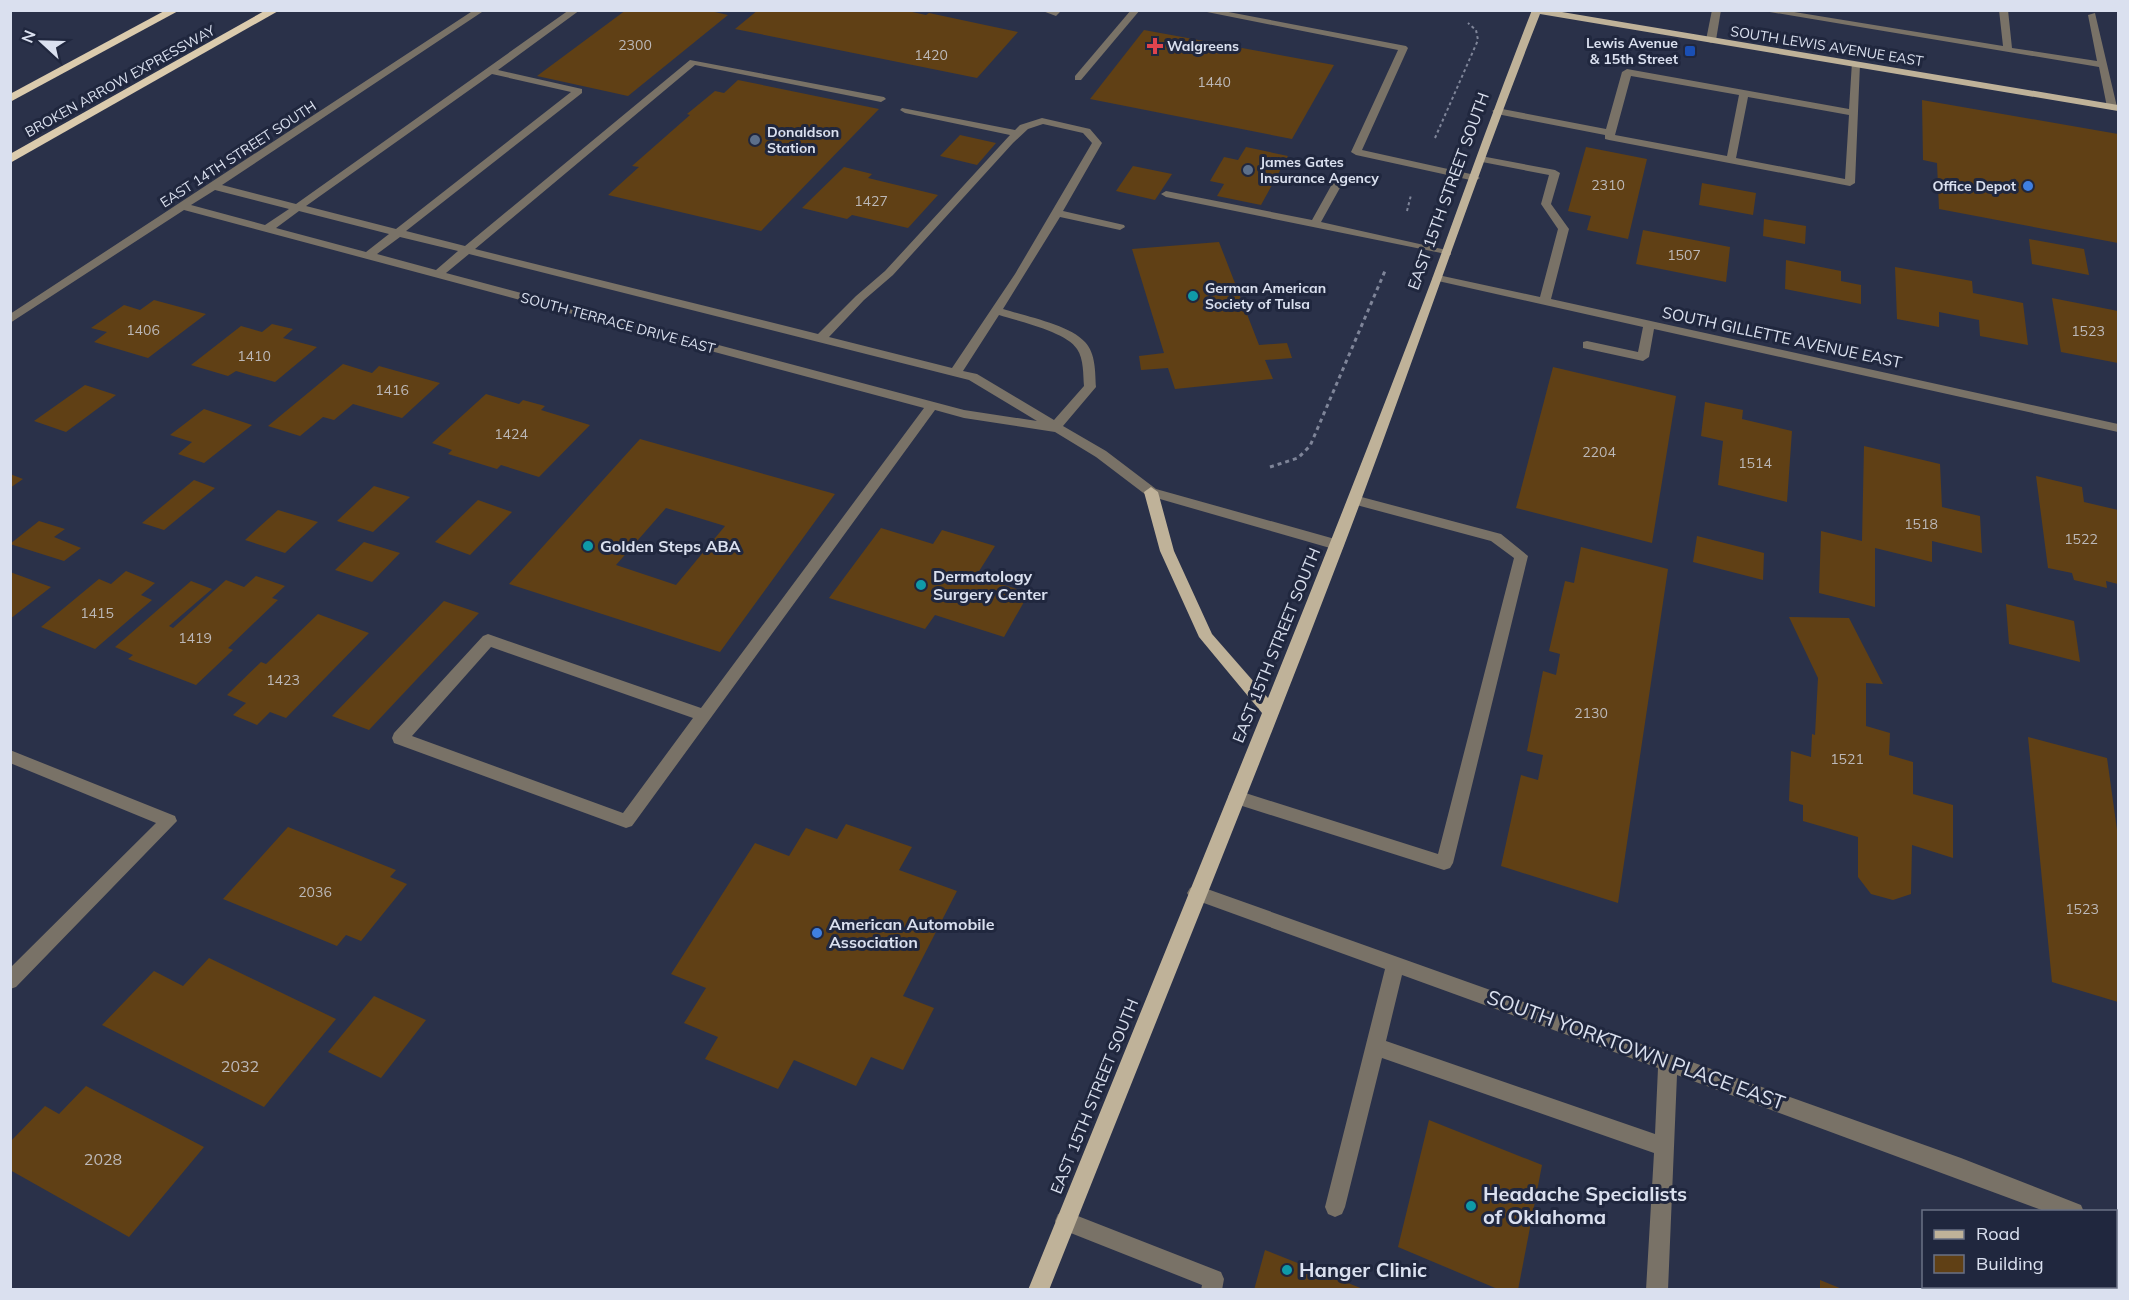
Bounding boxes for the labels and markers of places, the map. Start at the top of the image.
place label: Lewis Avenue & 15th Street [1586,34,1679,68]
place label: Walgreens [1167,37,1239,55]
marker: Walgreens [1148,39,1162,53]
marker: Lewis Avenue & 15th Street [1683,44,1697,58]
place label: Donaldson Station [767,123,839,157]
marker: Donaldson Station [748,133,762,147]
place label: James Gates Insurance Agency [1260,153,1379,187]
marker: James Gates Insurance Agency [1241,163,1255,177]
place label: Office Depot [1932,177,2017,195]
marker: Office Depot [2021,179,2035,193]
place label: German American Society of Tulsa [1205,279,1326,313]
marker: German American Society of Tulsa [1186,289,1200,303]
place label: Golden Steps ABA [600,536,740,556]
marker: Golden Steps ABA [581,539,595,553]
place label: Dermatology Surgery Center [933,566,1048,604]
marker: Dermatology Surgery Center [914,578,928,592]
place label: American Automobile Association [829,914,995,952]
marker: American Automobile Association [810,926,824,940]
place label: Headache Specialists of Oklahoma [1483,1181,1687,1229]
marker: Headache Specialists of Oklahoma [1464,1199,1478,1213]
place label: Hanger Clinic [1299,1257,1427,1282]
marker: Hanger Clinic [1280,1263,1294,1277]

